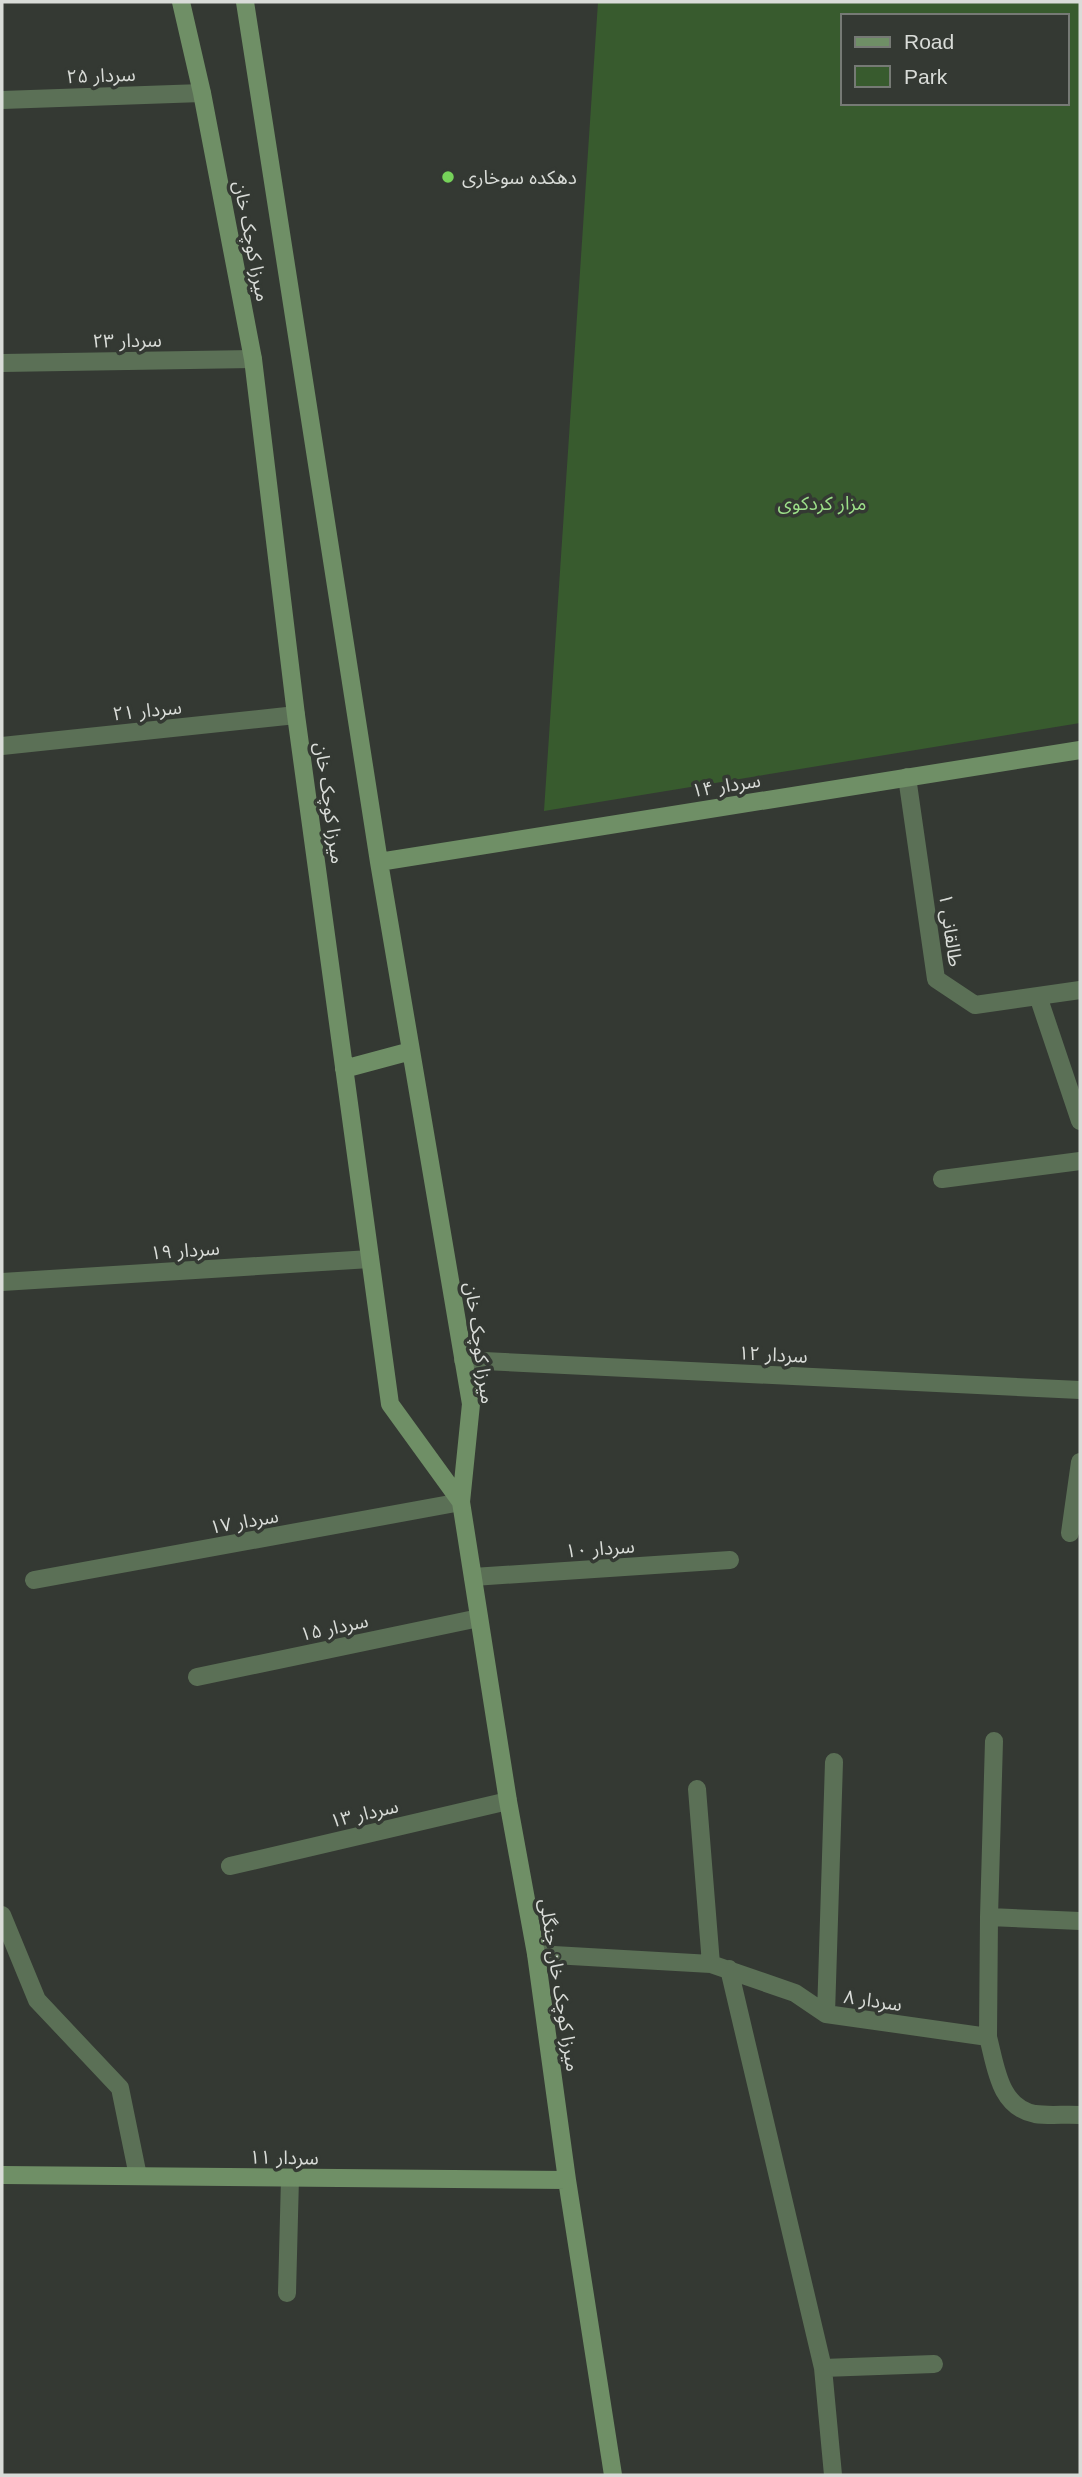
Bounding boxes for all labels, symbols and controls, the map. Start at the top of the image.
legend [841,14,1068,105]
text: Road [904,30,954,53]
street label: سردار ۲۵ [66,64,136,88]
text: Park [904,65,948,88]
place label: دهکده سوخاری [462,167,577,189]
marker: دهکده سوخاری [440,169,456,185]
street label: میرزا کوچک خان [228,179,273,304]
street label: سردار ۲۳ [92,329,162,353]
park label: مزار کردکوی [778,493,866,515]
street label: سردار ۲۱ [111,696,183,726]
street label: میرزا کوچک خان [309,741,348,865]
street label: سردار ۱۴ [690,770,762,802]
street label: طالقانی ۱ [934,892,966,968]
street label: سردار ۱۹ [150,1238,220,1264]
street label: میرزا کوچک خان [459,1281,498,1405]
street label: سردار ۱۲ [738,1342,808,1368]
street label: سردار ۱۷ [208,1505,280,1539]
street label: سردار ۱۰ [565,1536,635,1562]
street label: سردار ۱۵ [298,1610,370,1646]
street label: سردار ۱۳ [328,1795,401,1833]
street label: میرزا کوچک خان جنگلی [533,1897,584,2073]
street label: سردار ۸ [842,1986,903,2016]
street label: سردار ۱۱ [249,2146,319,2170]

